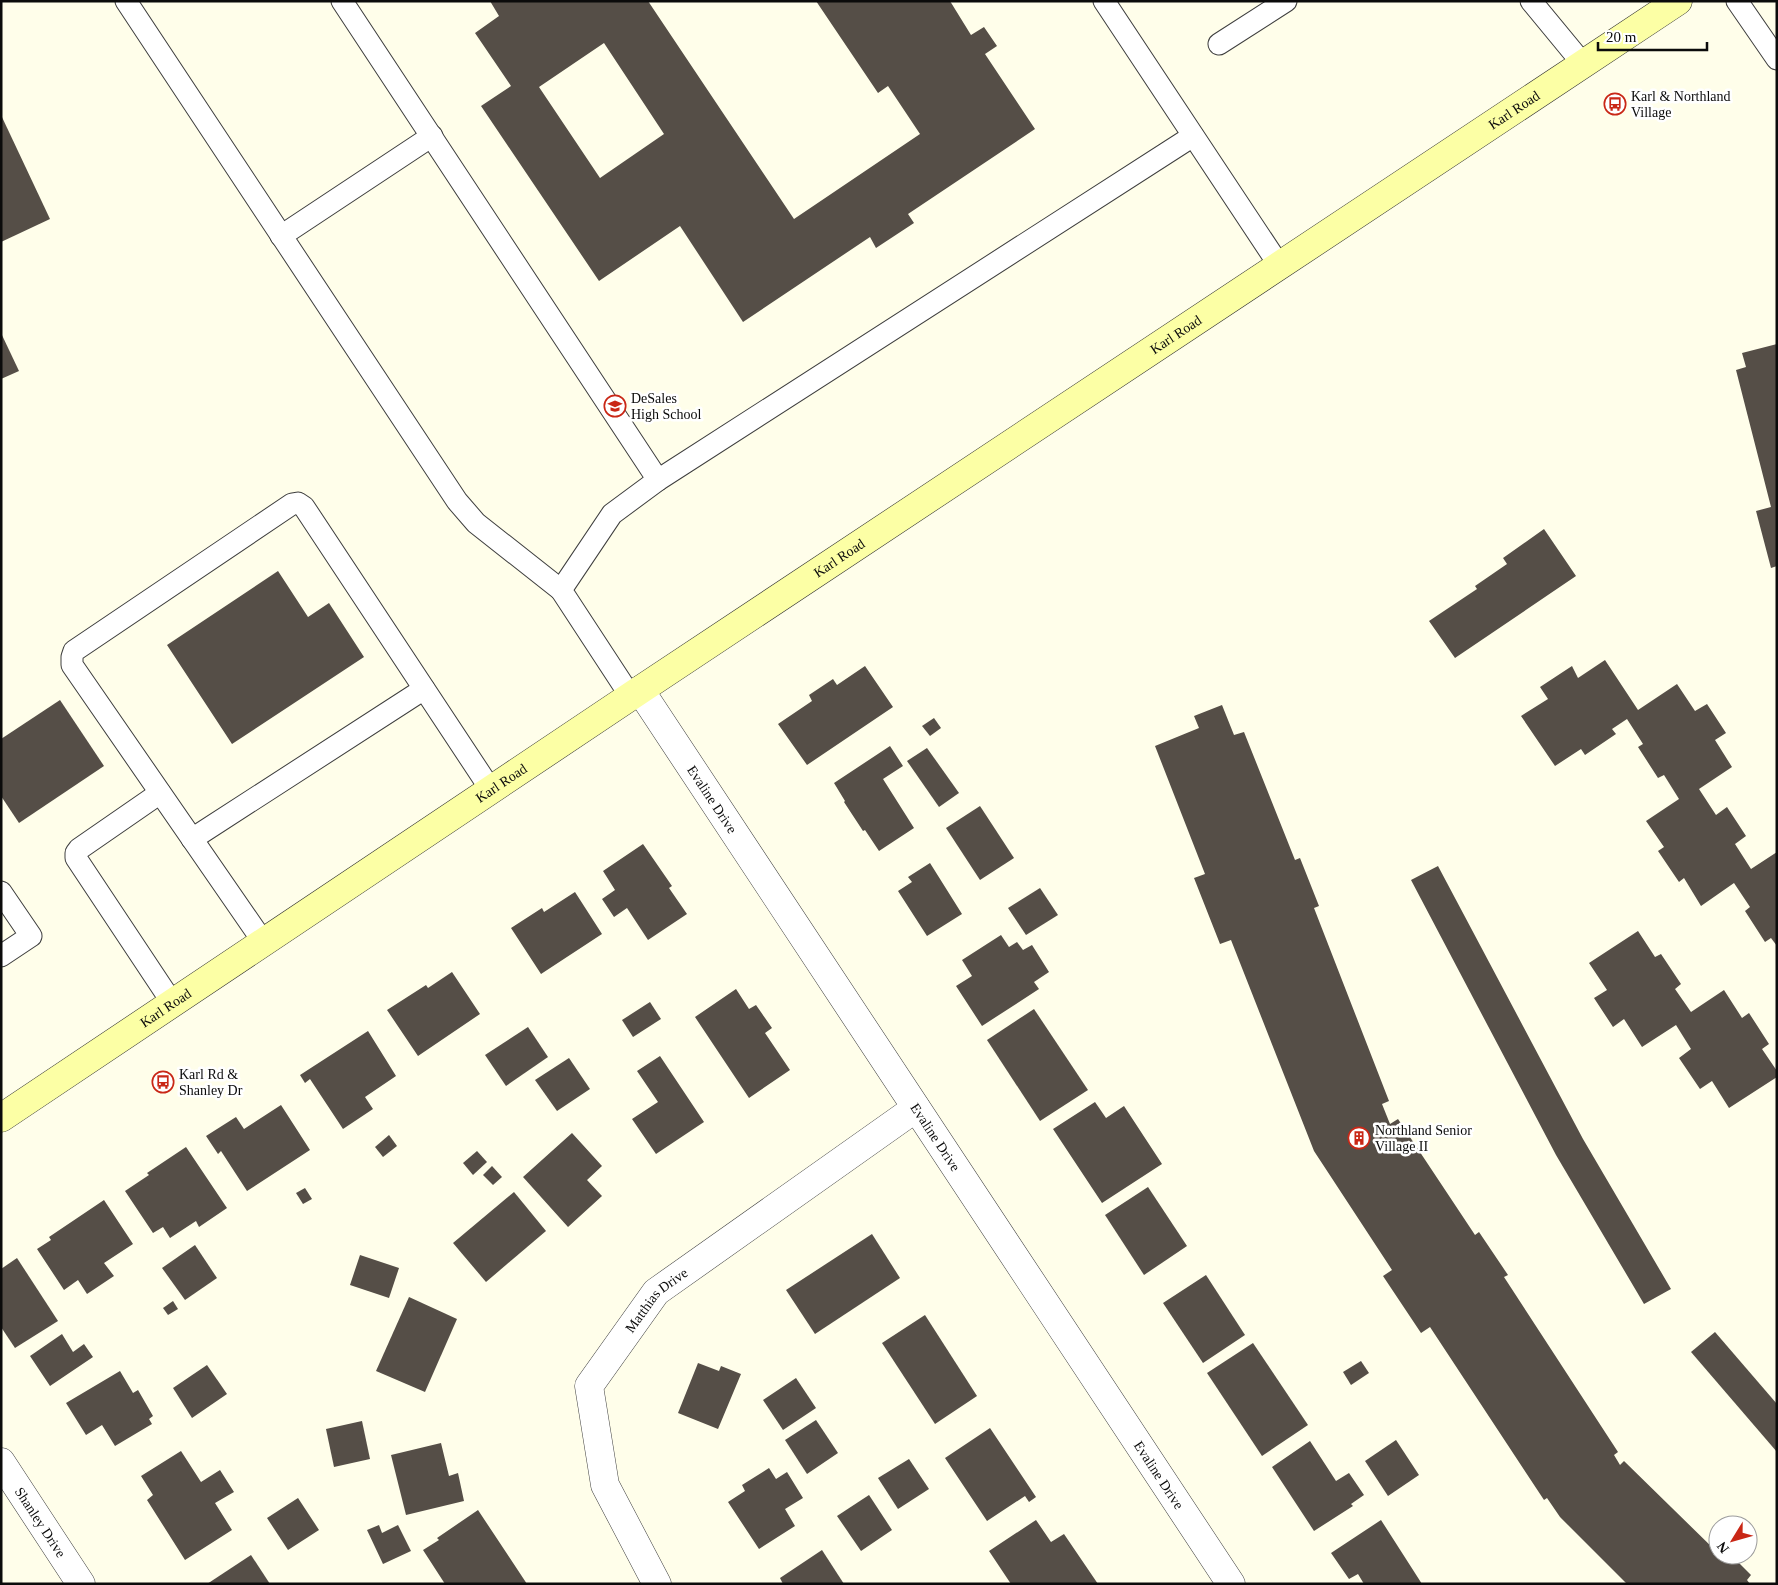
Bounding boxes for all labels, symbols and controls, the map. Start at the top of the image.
scale bar [1598,20,1707,52]
text: 20 m [1606,29,1637,45]
street label: Karl Road [1486,88,1542,132]
place label: Karl & Northland Village [1631,89,1731,120]
bus stop icon: Karl & Northland Village [1603,92,1627,116]
street label: Karl Road [1147,312,1204,357]
place label: DeSales High School [631,391,702,422]
school or university icon: DeSales High School [603,394,627,418]
street label: Karl Road [811,536,867,580]
street label: Karl Road [473,761,529,805]
street label: Evaline Drive [684,763,740,836]
street label: Karl Road [137,985,194,1030]
place label: Karl Rd & Shanley Dr [179,1067,243,1098]
bus stop icon: Karl Rd & Shanley Dr [151,1070,175,1094]
street label: Evaline Drive [908,1100,963,1174]
place label: Northland Senior Village II [1375,1123,1472,1154]
building icon: Northland Senior Village II [1347,1126,1371,1150]
street label: Matthias Drive [622,1265,690,1335]
street label: Evaline Drive [1131,1438,1187,1512]
street label: Shanley Drive [12,1484,69,1560]
north arrow [1708,1515,1758,1565]
text: N [1714,1539,1732,1556]

